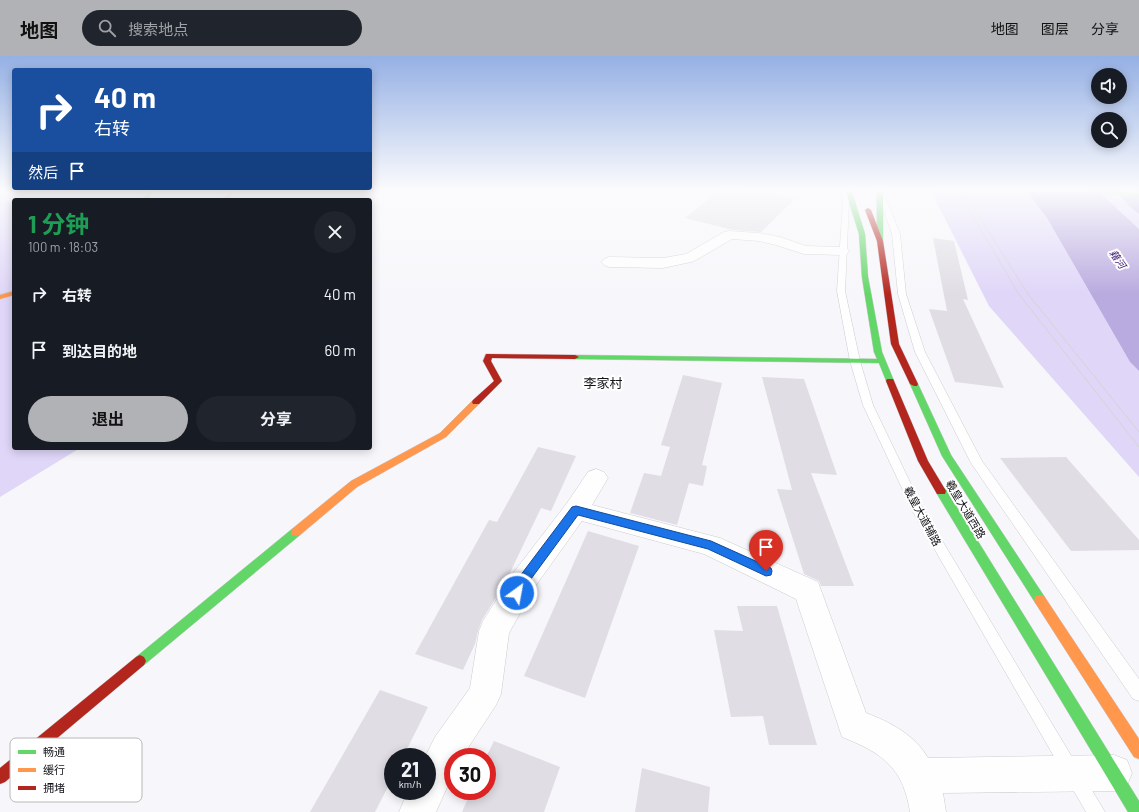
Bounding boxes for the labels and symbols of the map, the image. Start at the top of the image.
water label: 藉河 [1107,247,1130,272]
district label: 李家村 [583,375,623,391]
street label: 羲皇大道西路 [943,477,989,541]
street label: 羲皇大道辅路 [902,484,944,548]
pin [749,530,783,571]
position arrow [496,572,538,614]
legend [10,738,142,802]
text: 畅通 [43,745,65,758]
speed limit sign: 30 [444,748,496,800]
text: 缓行 [43,763,65,776]
text: 拥堵 [43,781,65,794]

